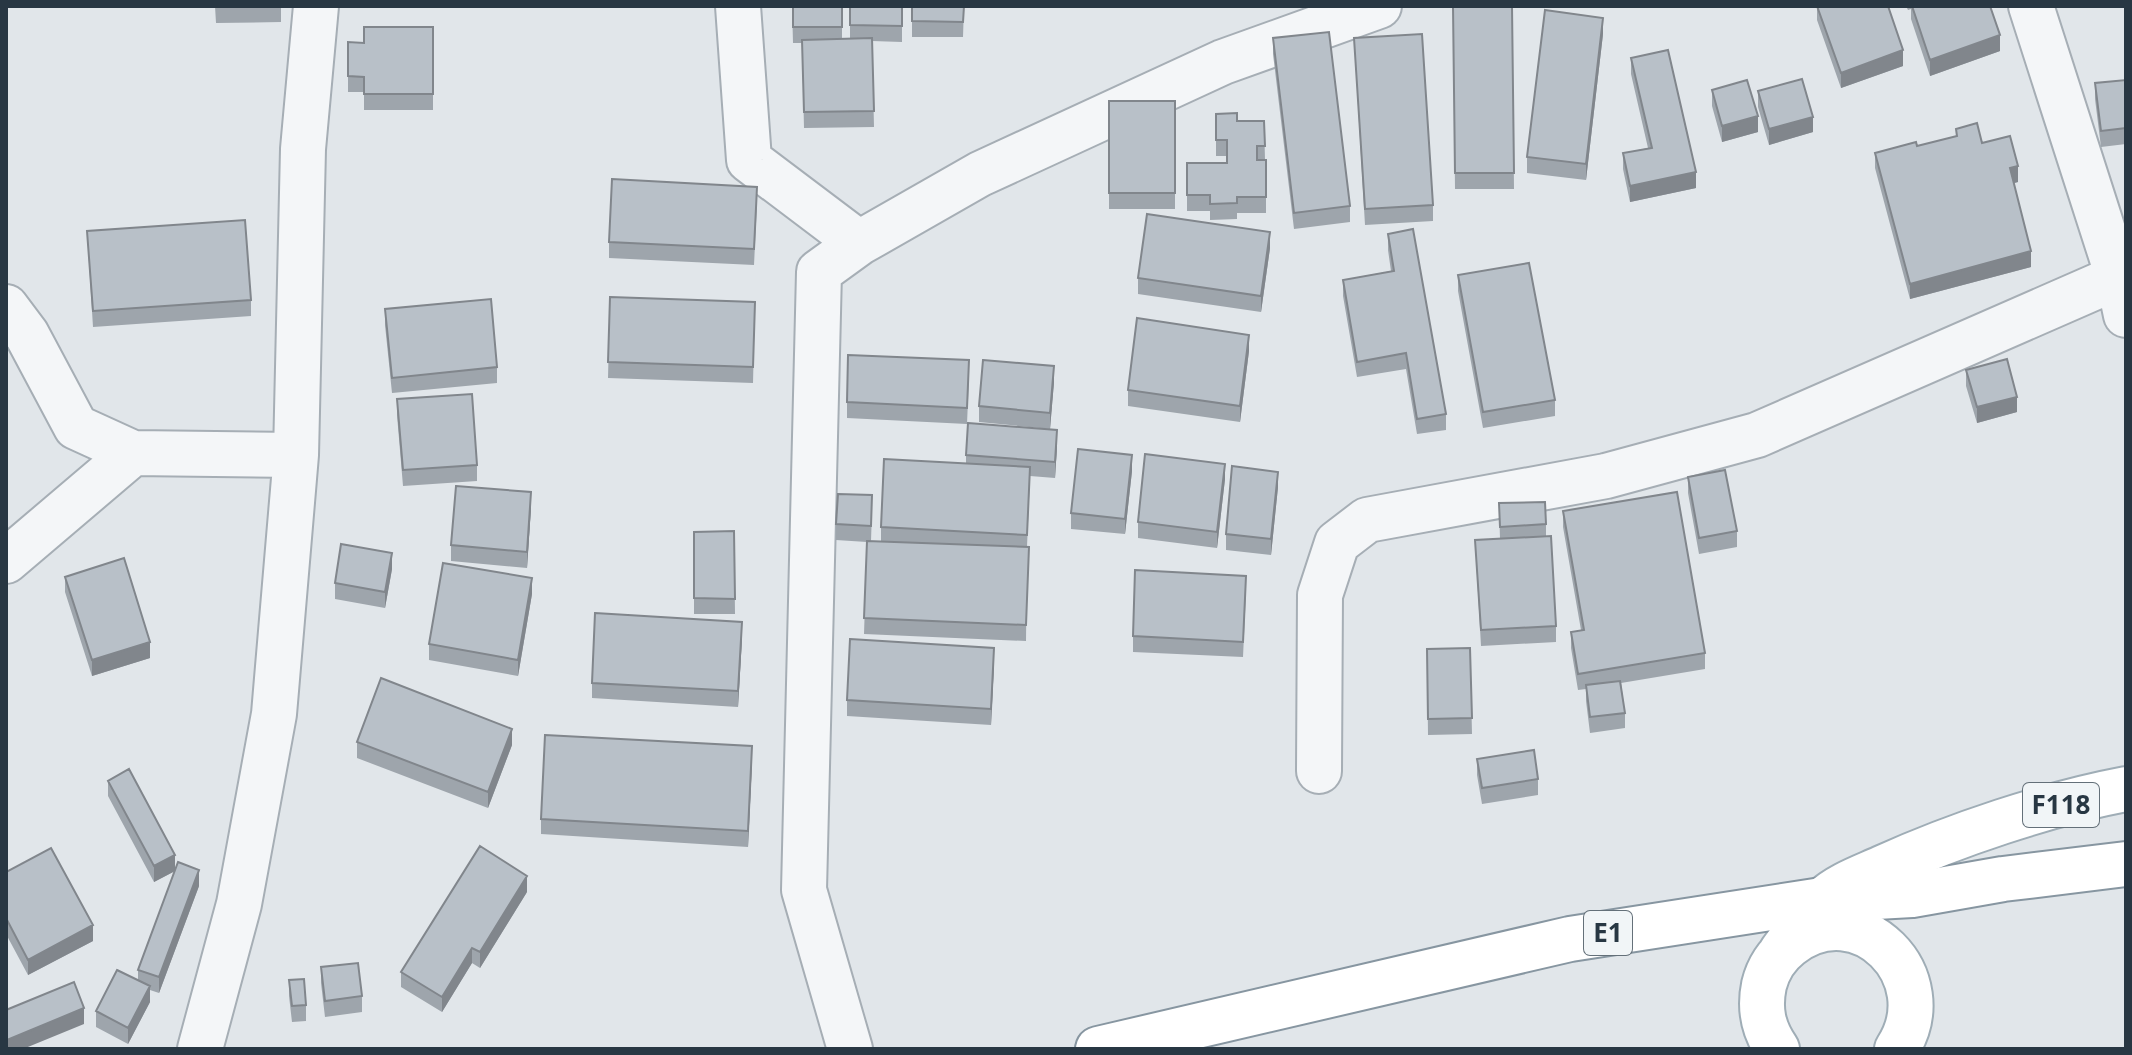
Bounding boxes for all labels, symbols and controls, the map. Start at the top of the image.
road number: F118 [2023,783,2099,827]
road number: E1 [1584,911,1632,955]

